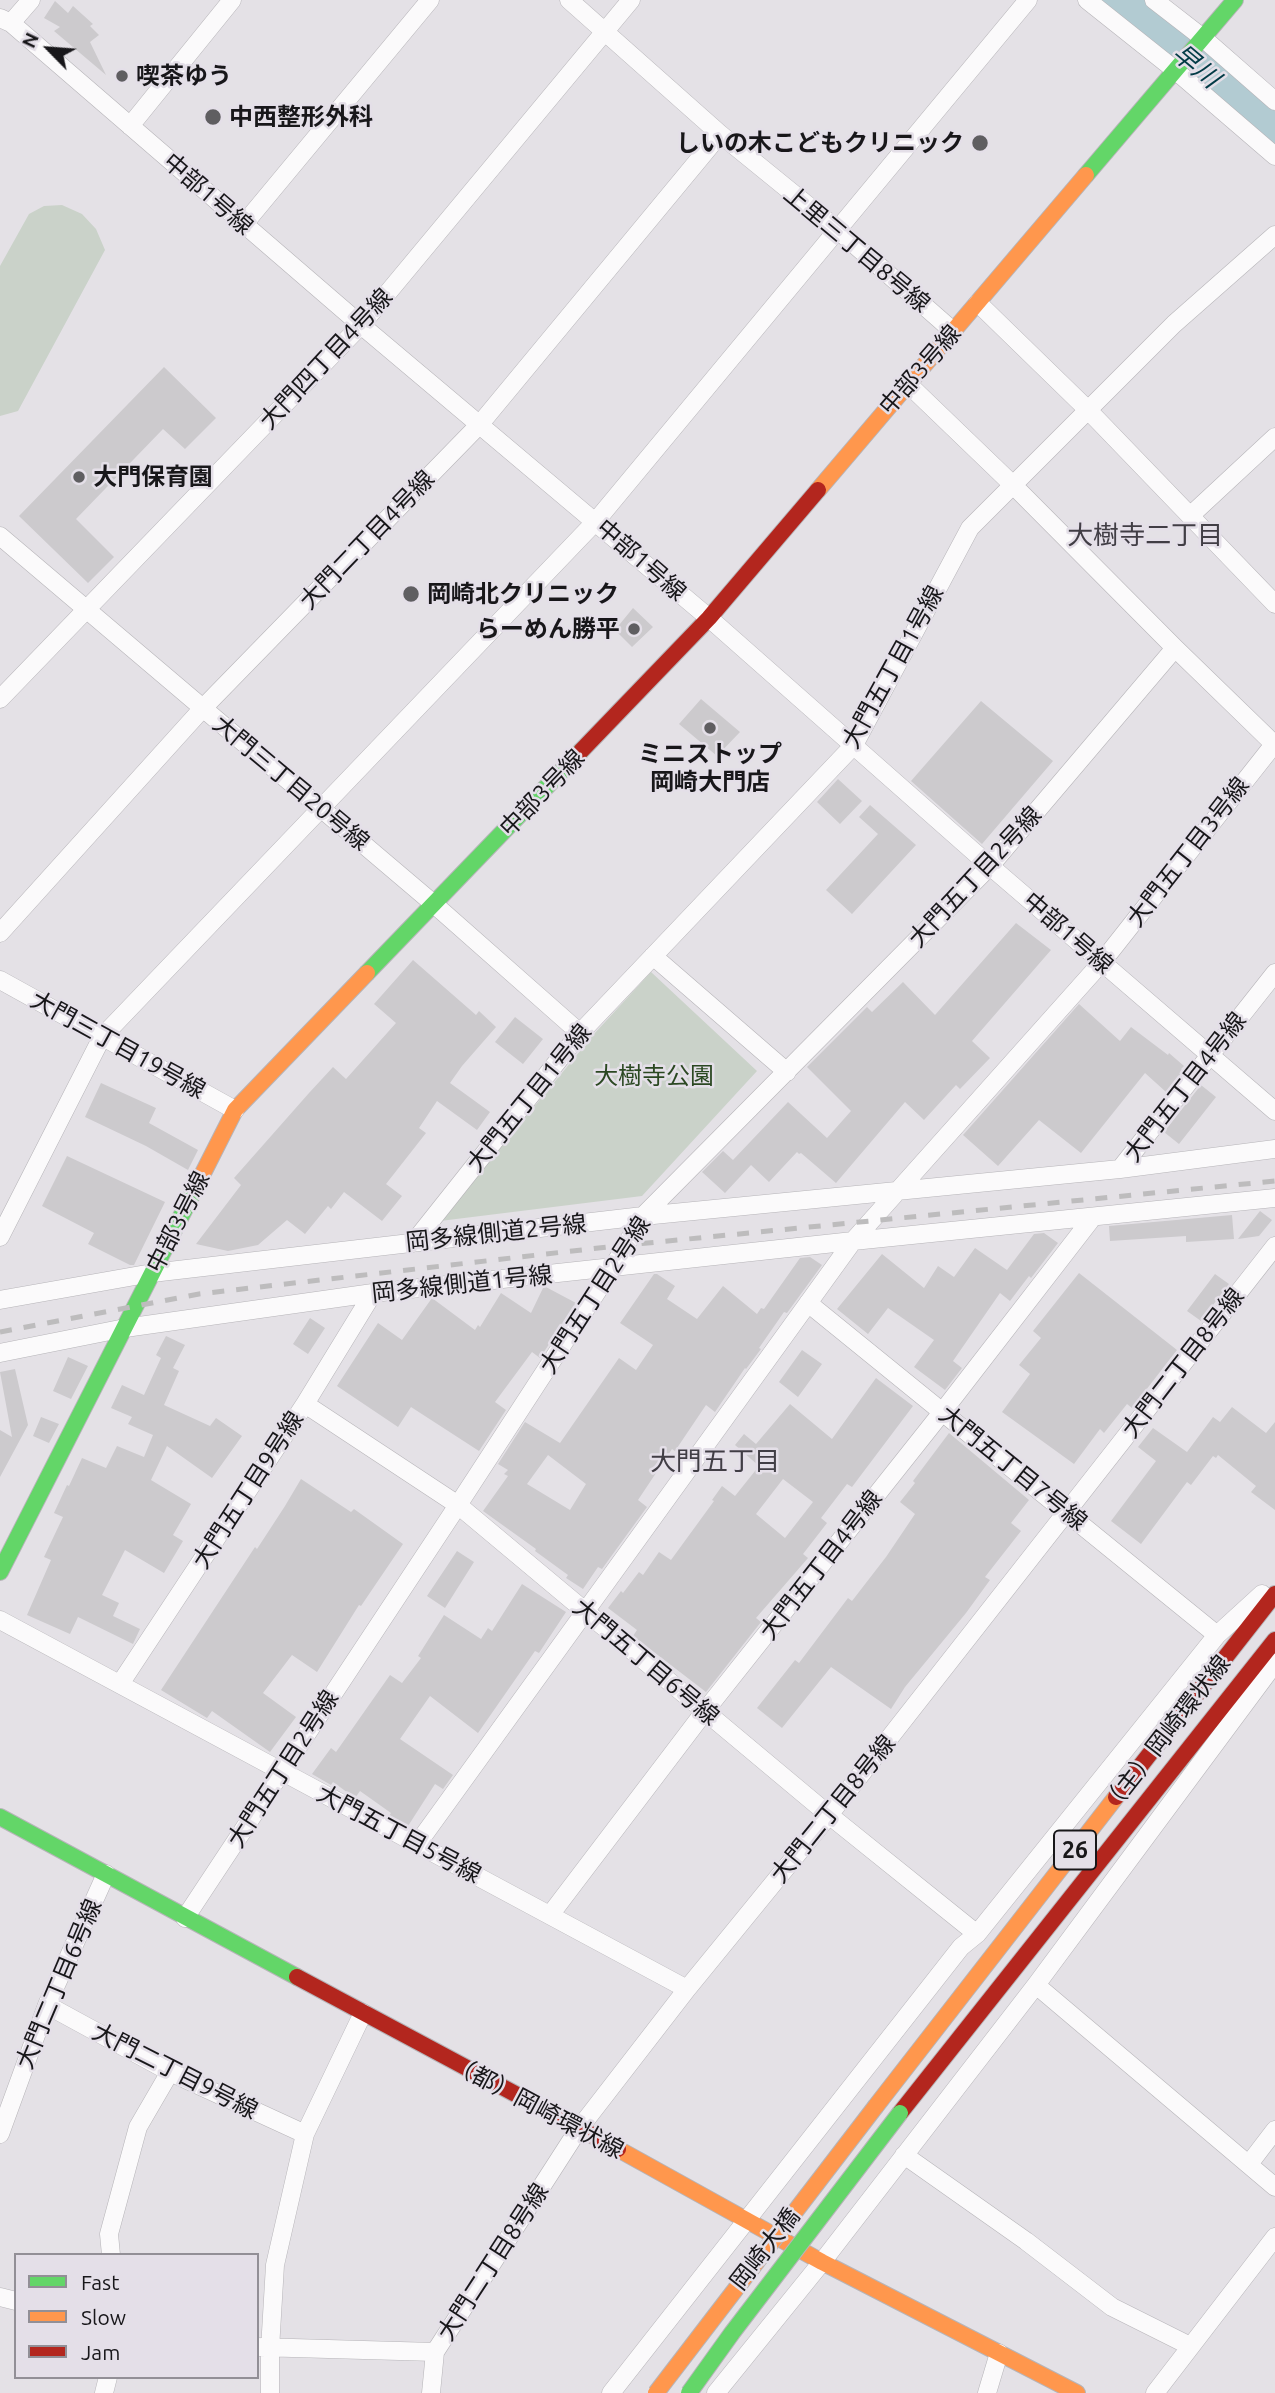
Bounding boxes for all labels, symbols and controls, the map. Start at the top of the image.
north arrow [14,14,84,84]
text: N [17,29,43,51]
water label: 早川 [1166,37,1226,95]
place label: 喫茶ゆう [136,62,232,90]
marker: 喫茶ゆう [114,68,130,84]
place label: 中西整形外科 [229,103,373,131]
marker: 中西整形外科 [203,107,223,127]
place label: しいの木こどもクリニック [676,129,964,157]
marker: しいの木こどもクリニック [970,133,990,153]
street label: 中部1号線 [157,147,259,241]
street label: 上里三丁目8号線 [778,180,936,318]
street label: 大門四丁目4号線 [254,283,398,435]
street label: 中部3号線 [873,319,967,421]
place label: 大門保育園 [93,463,213,491]
street label: 大門二丁目4号線 [294,465,440,615]
marker: 大門保育園 [71,469,87,485]
street label: 中部1号線 [590,513,692,607]
district label: 大樹寺二丁目 [1067,519,1223,551]
place label: 岡崎北クリニック [427,580,619,608]
street label: 大門五丁目1号線 [836,581,950,753]
marker: 岡崎北クリニック [401,584,421,604]
place label: らーめん勝平 [476,615,620,643]
marker: らーめん勝平 [626,621,642,637]
street label: 大門三丁目20号線 [207,709,375,857]
marker: ミニストップ 岡崎大門店 [702,720,718,736]
place label: ミニストップ 岡崎大門店 [638,740,782,796]
street label: 中部3号線 [494,744,590,842]
street label: 大門五丁目3号線 [1121,772,1255,932]
street label: 大門五丁目2号線 [903,801,1047,953]
street label: 中部1号線 [1017,886,1119,980]
street label: 大門三丁目19号線 [26,985,210,1105]
street label: 大門五丁目4号線 [1118,1007,1252,1167]
street label: 大門五丁目1号線 [461,1018,597,1178]
park label: 大樹寺公園 [594,1062,714,1090]
street label: 中部3号線 [140,1167,216,1277]
street label: 岡多線側道2号線 [404,1209,588,1257]
street label: 大門五丁目2号線 [533,1211,657,1379]
street label: 岡多線側道1号線 [370,1260,554,1308]
street label: 大門二丁目8号線 [1116,1283,1250,1443]
street label: 大門五丁目7号線 [933,1400,1093,1536]
street label: 大門五丁目9号線 [186,1406,310,1574]
district label: 大門五丁目 [650,1445,780,1477]
street label: 大門五丁目4号線 [754,1485,888,1645]
street label: 大門五丁目6号線 [567,1593,725,1731]
street label: （主）岡崎環状線 [1096,1649,1236,1819]
street label: 大門五丁目2号線 [221,1685,345,1853]
street label: 大門二丁目8号線 [765,1729,901,1889]
street label: 大門五丁目5号線 [312,1779,486,1889]
road number: 26 [1054,1830,1096,1870]
street label: 大門二丁目6号線 [10,1895,108,2073]
street label: 大門二丁目9号線 [88,2017,262,2125]
street label: （都）岡崎環状線 [445,2049,629,2165]
street label: 大門二丁目8号線 [431,2178,555,2346]
street label: 岡崎大橋 [724,2202,806,2296]
legend [14,2253,259,2379]
text: Fast [81,2270,119,2294]
text: Slow [81,2305,126,2329]
text: Jam [81,2340,120,2364]

